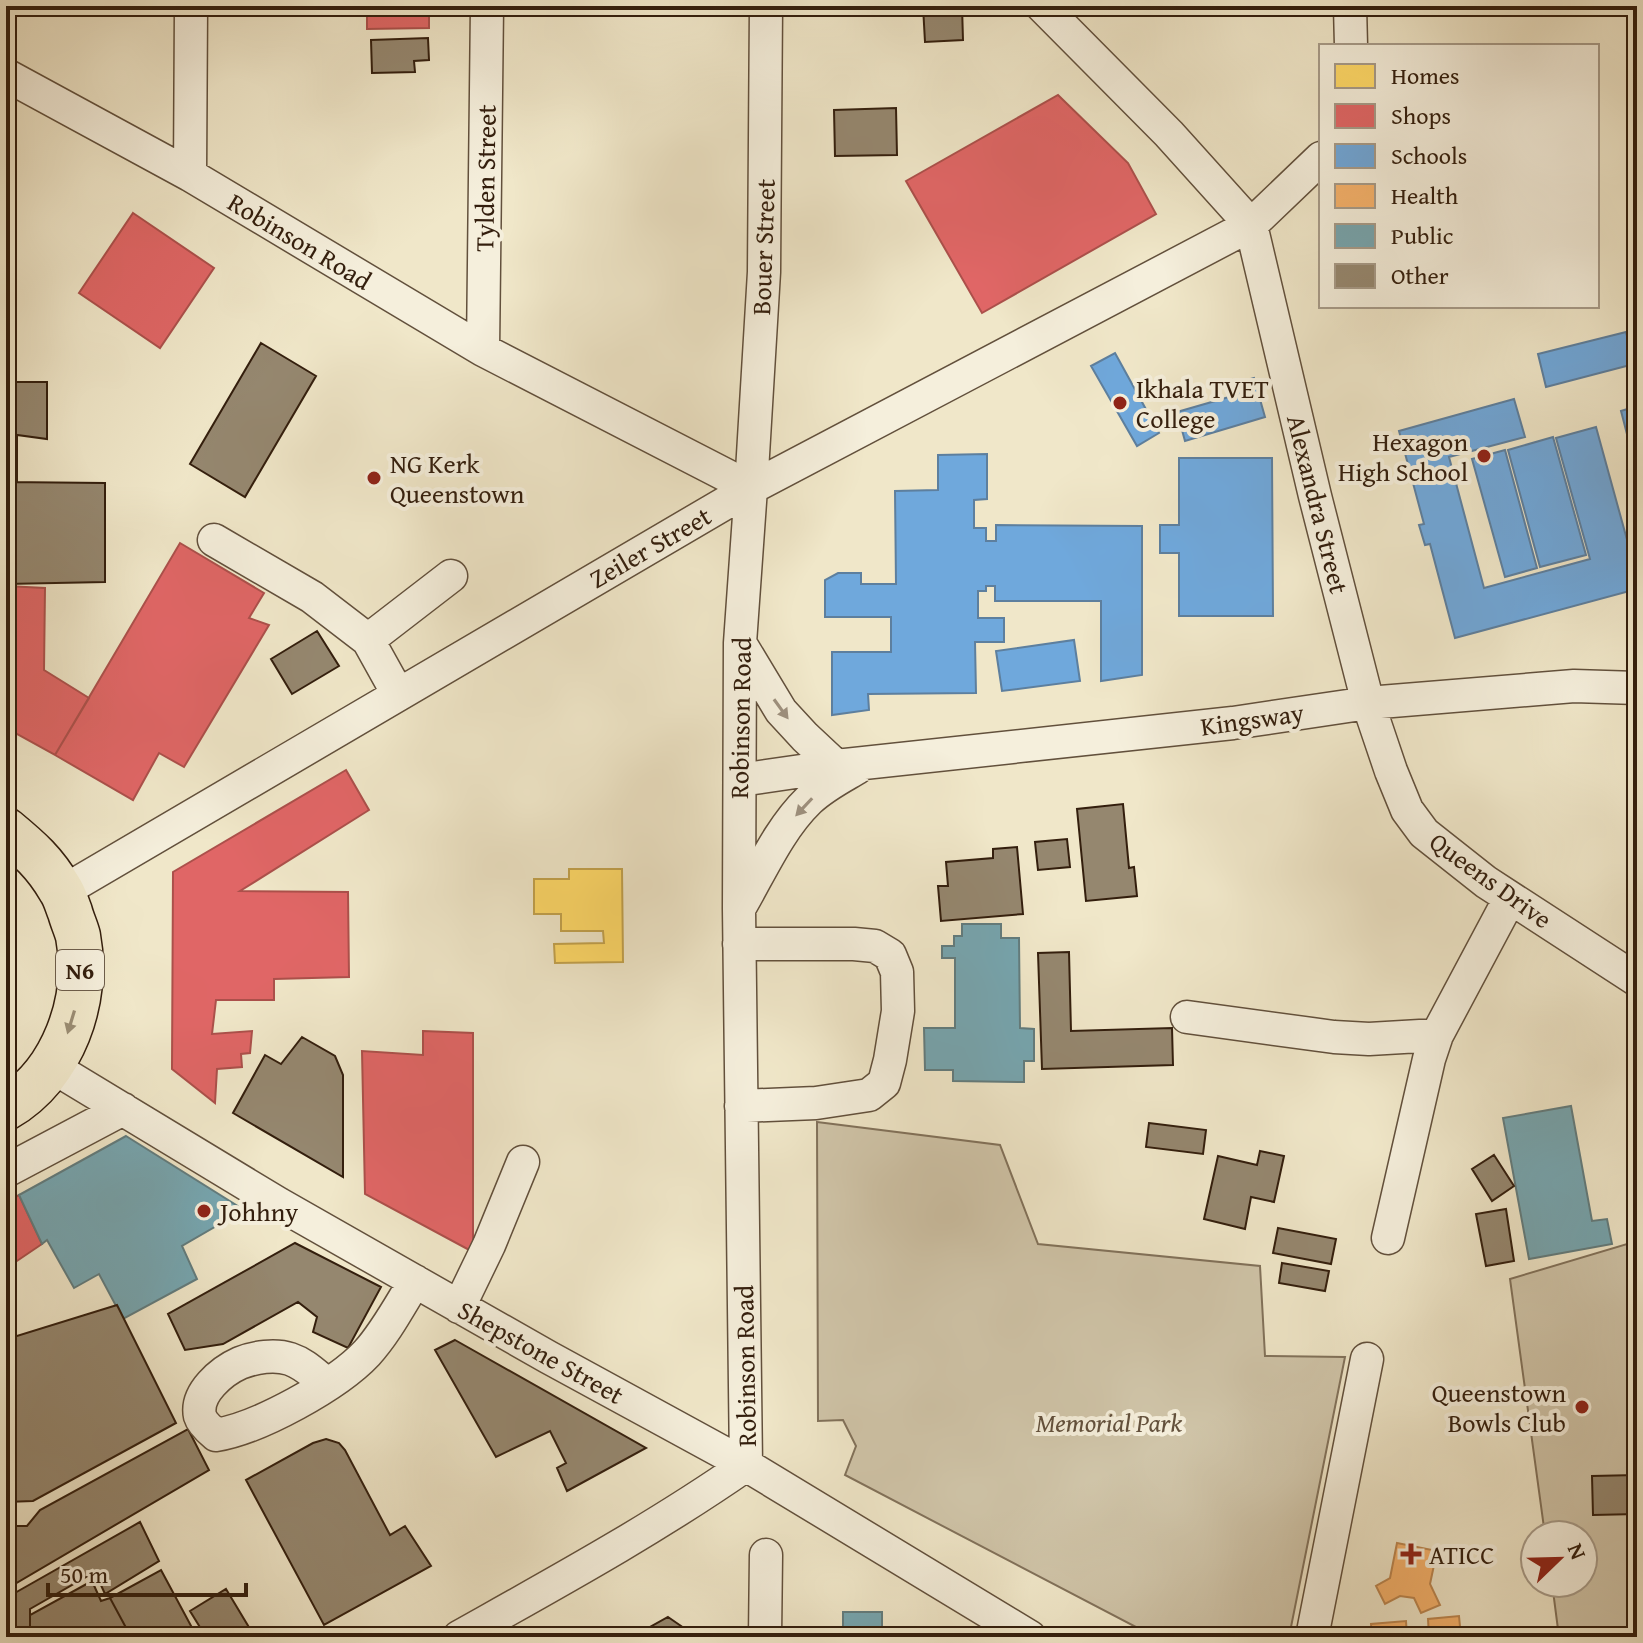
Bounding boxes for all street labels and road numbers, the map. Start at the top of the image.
street label: Tylden Street [464,104,506,252]
street label: Bouer Street [741,178,785,316]
street label: Robinson Road [221,183,380,299]
street label: Alexandra Street [1277,410,1359,598]
street label: Zeiler Street [582,496,718,598]
street label: Robinson Road [719,637,761,799]
street label: Kingsway [1198,692,1306,746]
street label: Queens Drive [1422,822,1560,938]
road number: N6 [56,950,104,990]
street label: Robinson Road [724,1285,766,1447]
street label: Shepstone Street [451,1290,631,1414]

